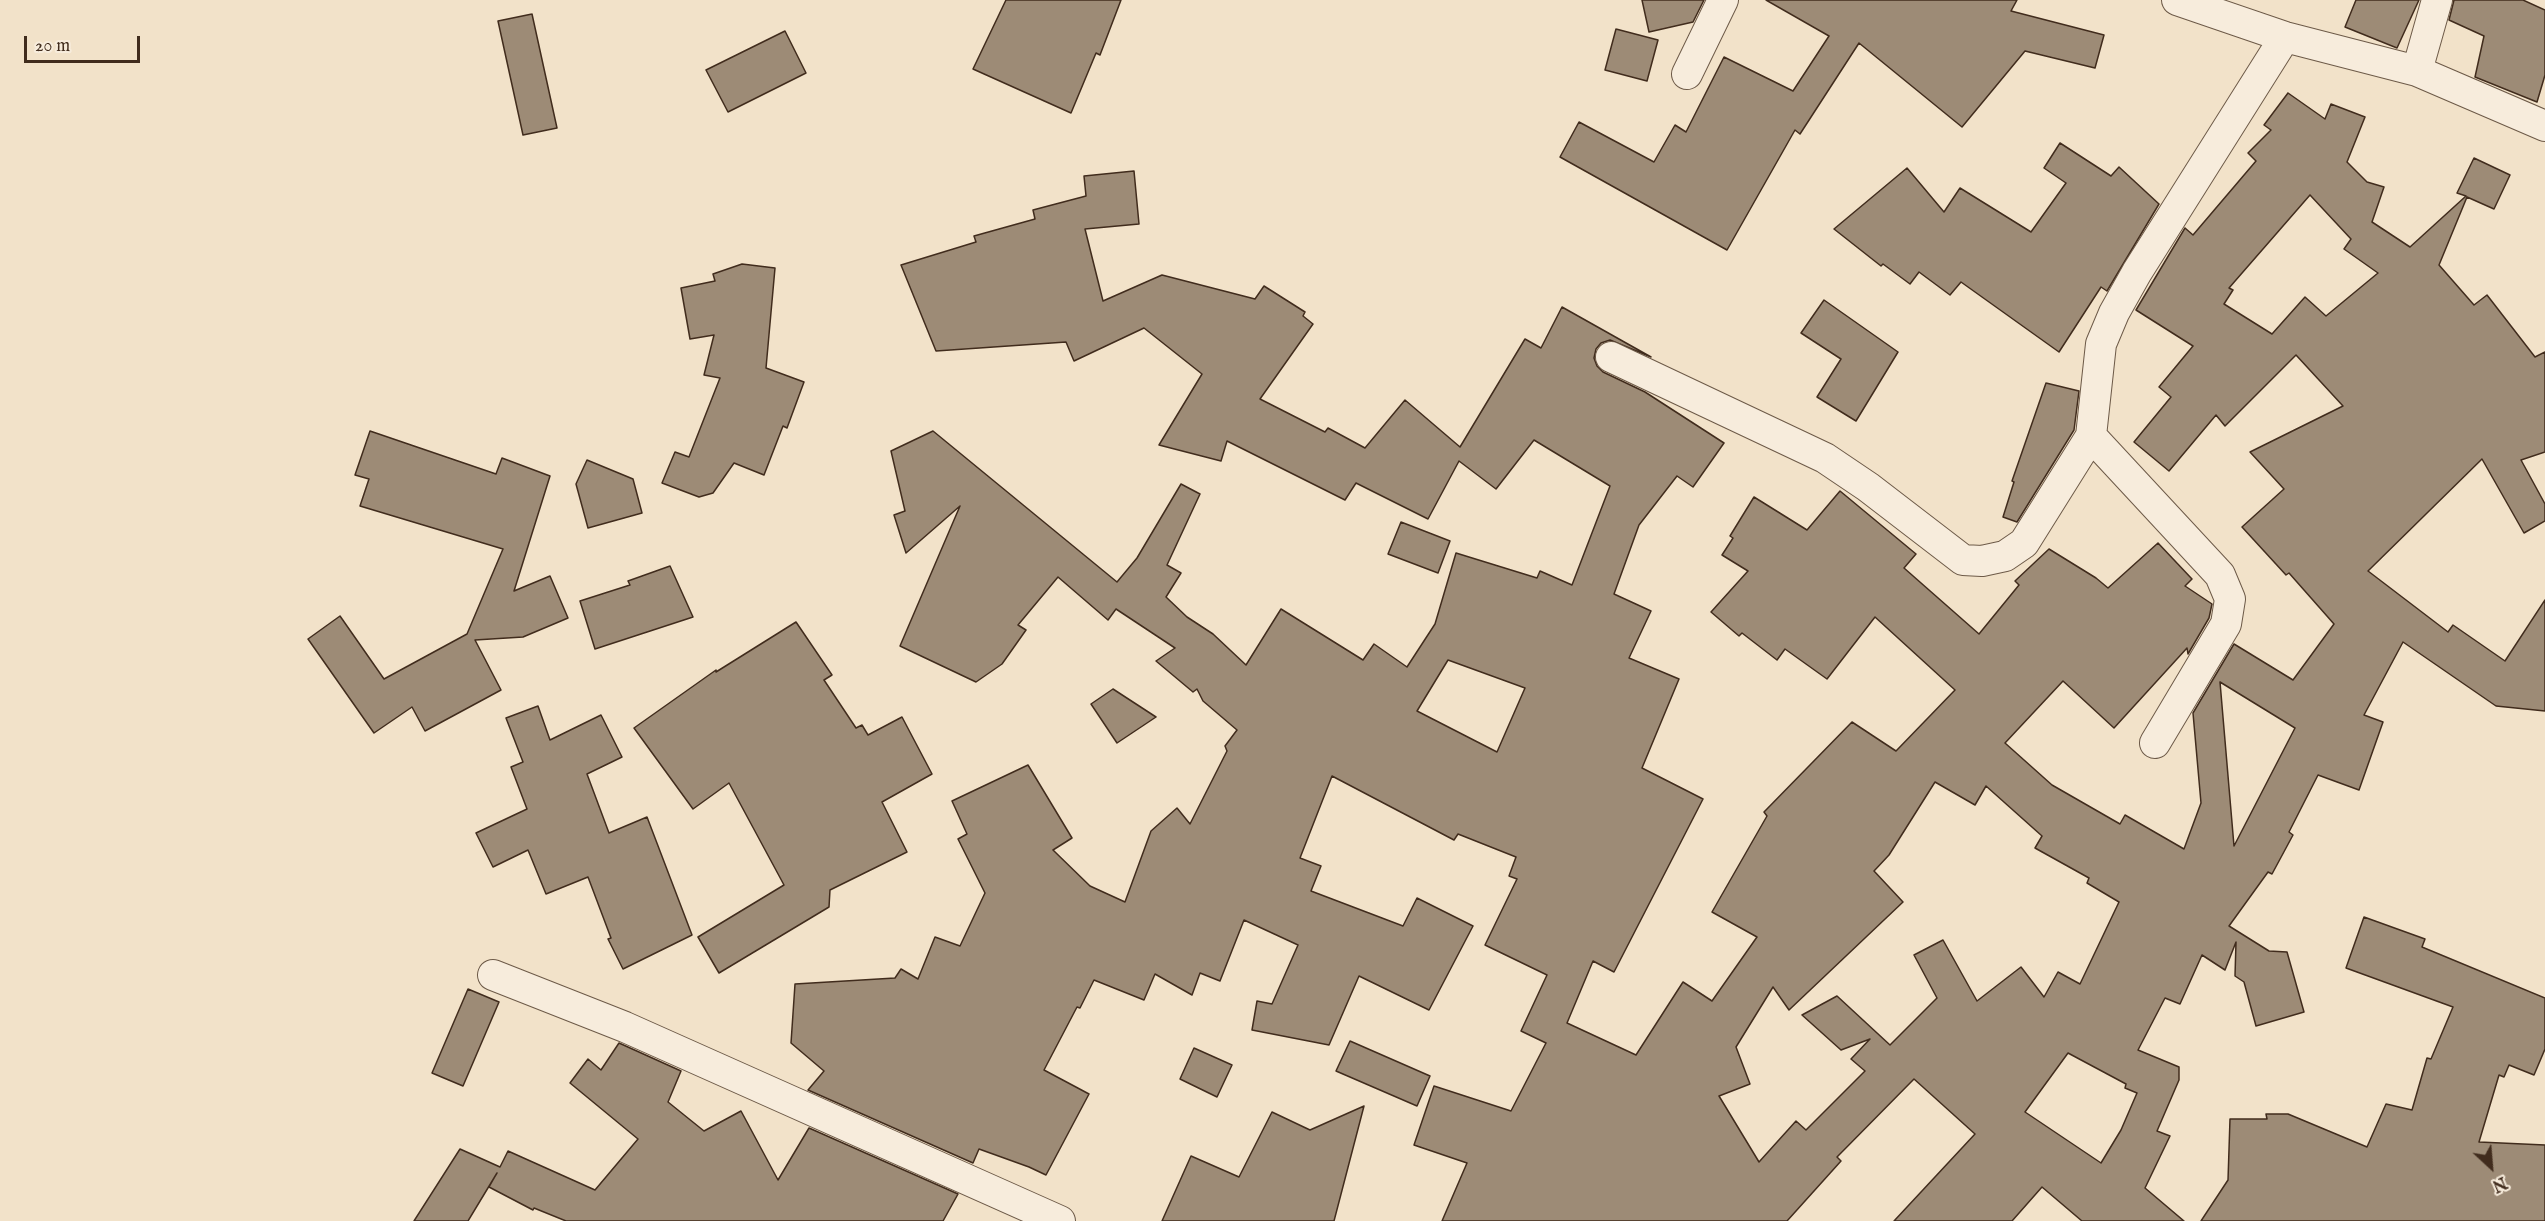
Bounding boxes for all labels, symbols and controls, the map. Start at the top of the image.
scale bar [27,24,142,62]
text: 20 m [35,35,70,58]
north arrow [2461,1137,2521,1197]
text: N [2488,1171,2509,1195]

